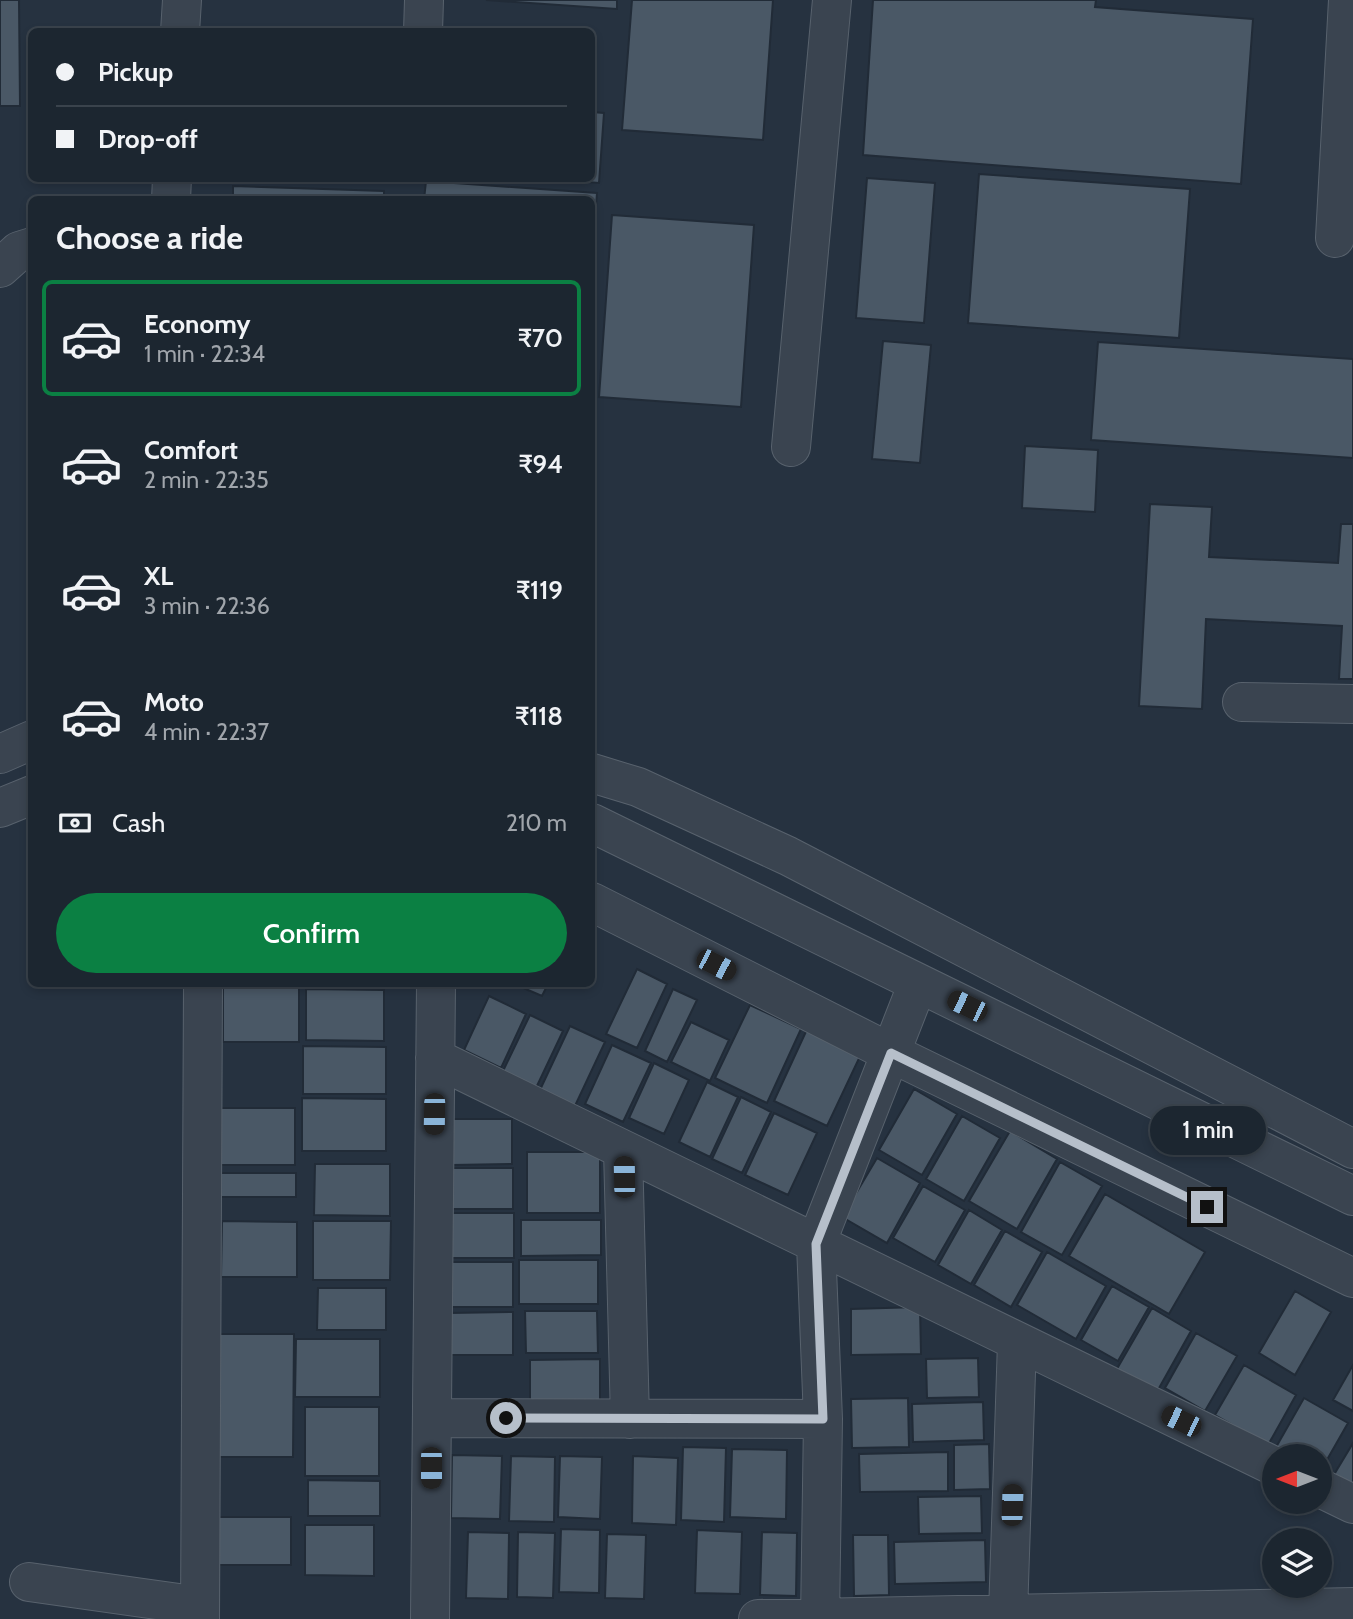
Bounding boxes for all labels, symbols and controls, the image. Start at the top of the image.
text: Pickup [98,56,173,88]
text: Drop-off [98,123,198,155]
text: Choose a ride [56,218,243,257]
icon: car [60,307,123,370]
text: Economy [144,308,250,340]
text: ₹70 [518,322,563,354]
text: 1 min · 22:34 [144,340,265,368]
icon: car [60,433,123,496]
text: Comfort [144,434,238,466]
text: ₹94 [519,448,563,480]
text: 2 min · 22:35 [144,466,269,494]
icon: car [60,559,123,622]
text: XL [144,560,173,592]
text: ₹119 [516,574,563,606]
text: 3 min · 22:36 [144,592,270,620]
icon: car [60,685,123,748]
text: Moto [144,686,204,718]
text: ₹118 [515,700,563,732]
text: 4 min · 22:37 [144,718,269,746]
icon: cash [56,804,94,842]
text: Cash [112,807,165,839]
text: 210 m [506,809,567,837]
button: Confirm [56,893,567,973]
car [693,946,740,984]
car [944,987,991,1025]
car [424,1093,445,1135]
callout: 1 min [1149,1106,1265,1154]
text: 1 min [1182,1116,1234,1144]
car [614,1156,635,1198]
route end [1191,1191,1223,1223]
route start [490,1402,522,1434]
car [1158,1402,1205,1440]
north arrow [1262,1444,1332,1514]
map controls [1262,1444,1332,1598]
car [421,1447,442,1489]
car [1001,1484,1024,1526]
button: layers [1262,1528,1332,1598]

